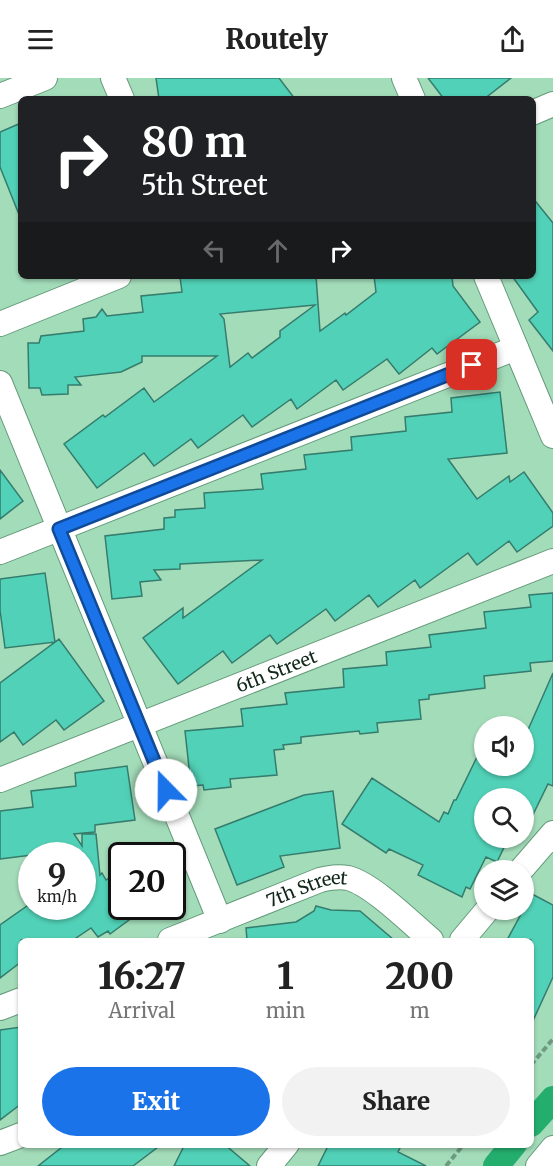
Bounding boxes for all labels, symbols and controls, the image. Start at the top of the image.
text: Routely [225,22,328,56]
icon: menu [24,23,57,56]
icon: share [496,23,529,56]
text: 80 m [141,116,247,168]
icon: right [42,120,120,198]
text: 5th Street [141,168,268,202]
icon: left [198,234,231,267]
icon: ahead [261,234,294,267]
icon: right [324,234,357,267]
pin [446,339,497,390]
icon: arrive [455,348,488,381]
street label: 6th Street [232,644,320,697]
map controls [474,716,534,920]
button: sound [474,716,534,776]
position arrow [134,758,198,822]
button: search [474,788,534,848]
speed limit sign: 20 [108,842,186,920]
text: 9 [48,855,66,893]
button: layers [474,860,534,920]
street label: 7th Street [263,866,349,912]
text: km/h [37,887,77,906]
text: 16:27 [98,954,186,999]
text: 1 [277,954,294,999]
text: 200 [385,954,454,999]
text: Arrival [108,998,175,1023]
text: min [266,998,305,1023]
text: m [410,998,430,1023]
button: Exit [42,1067,270,1136]
button: Share [282,1067,510,1136]

